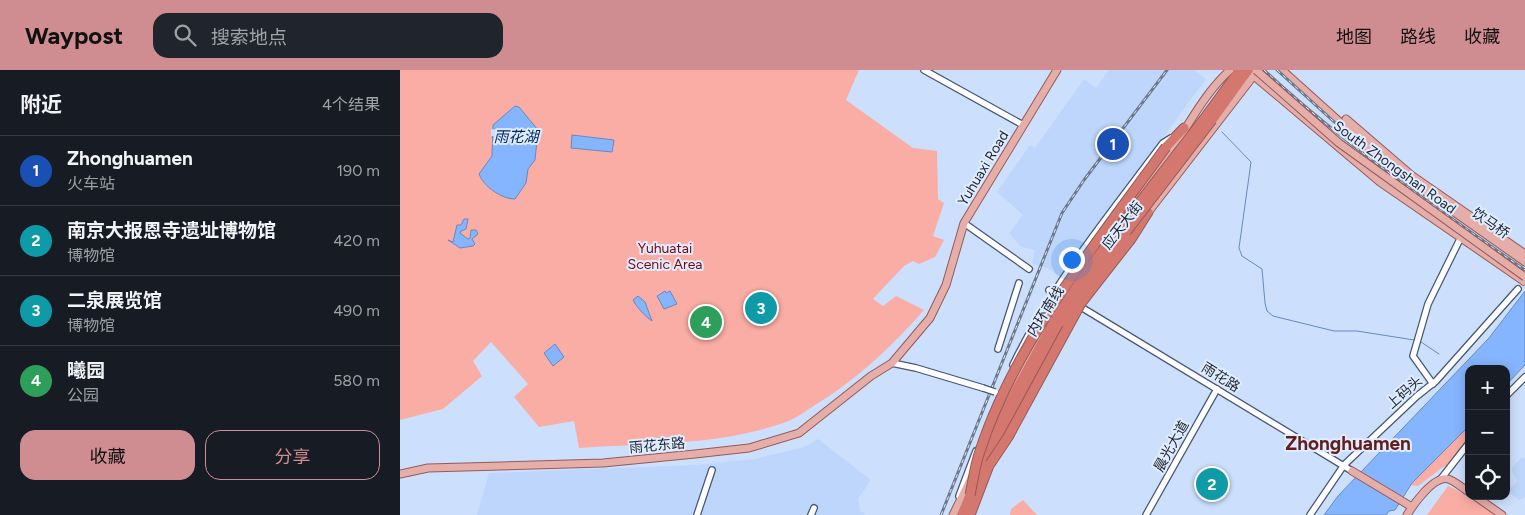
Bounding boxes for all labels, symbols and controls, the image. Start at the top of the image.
search box [153,13,503,58]
text: Waypost [25,21,123,50]
icon: search [171,21,199,49]
text: 搜索地点 [211,26,287,49]
text: 地图 [1336,26,1372,48]
text: 路线 [1400,26,1436,48]
text: 收藏 [1464,26,1500,48]
text: 附近 [20,92,62,117]
text: 4个结果 [322,95,380,114]
street label: South Zhongshan Road [1330,117,1459,217]
pin: 1 [1097,125,1129,163]
water label: 雨花湖 [493,128,540,146]
street label: Yuhuaxi Road [954,128,1012,209]
text: Zhonghuamen [67,147,193,170]
text: 1 [33,161,39,180]
text: 190 m [337,161,380,180]
text: 火车站 [67,174,115,193]
street label: 应天大街 [1098,198,1146,253]
street label: 饮马桥 [1469,204,1513,242]
text: 南京大报恩寺遗址博物馆 [67,219,276,242]
text: 2 [31,231,41,250]
text: 420 m [333,231,380,250]
park label: Yuhuatai Scenic Area [628,240,702,273]
text: 博物馆 [67,246,115,265]
your location [1059,247,1085,273]
street label: 内环南线 [1023,283,1067,340]
text: 二泉展览馆 [67,289,162,312]
pin: 3 [745,289,777,327]
text: 3 [32,301,40,320]
text: 490 m [333,301,380,320]
pin: 4 [690,303,722,341]
text: 博物馆 [67,316,115,335]
text: 曦园 [67,359,105,382]
street label: 雨花路 [1198,359,1243,396]
map controls [1465,365,1510,500]
button: + [1465,365,1510,410]
text: 4 [31,371,41,390]
text: 580 m [333,371,380,390]
street label: 上码头 [1383,372,1426,413]
text: 公园 [67,386,99,405]
button: − [1465,410,1510,455]
street label: 晨光大道 [1150,418,1192,475]
button: 收藏 [20,430,195,480]
button: 分享 [205,430,380,480]
district label: Zhonghuamen [1285,432,1411,455]
street label: 雨花东路 [628,435,686,456]
button: locate [1465,455,1510,500]
pin: 2 [1196,465,1228,503]

